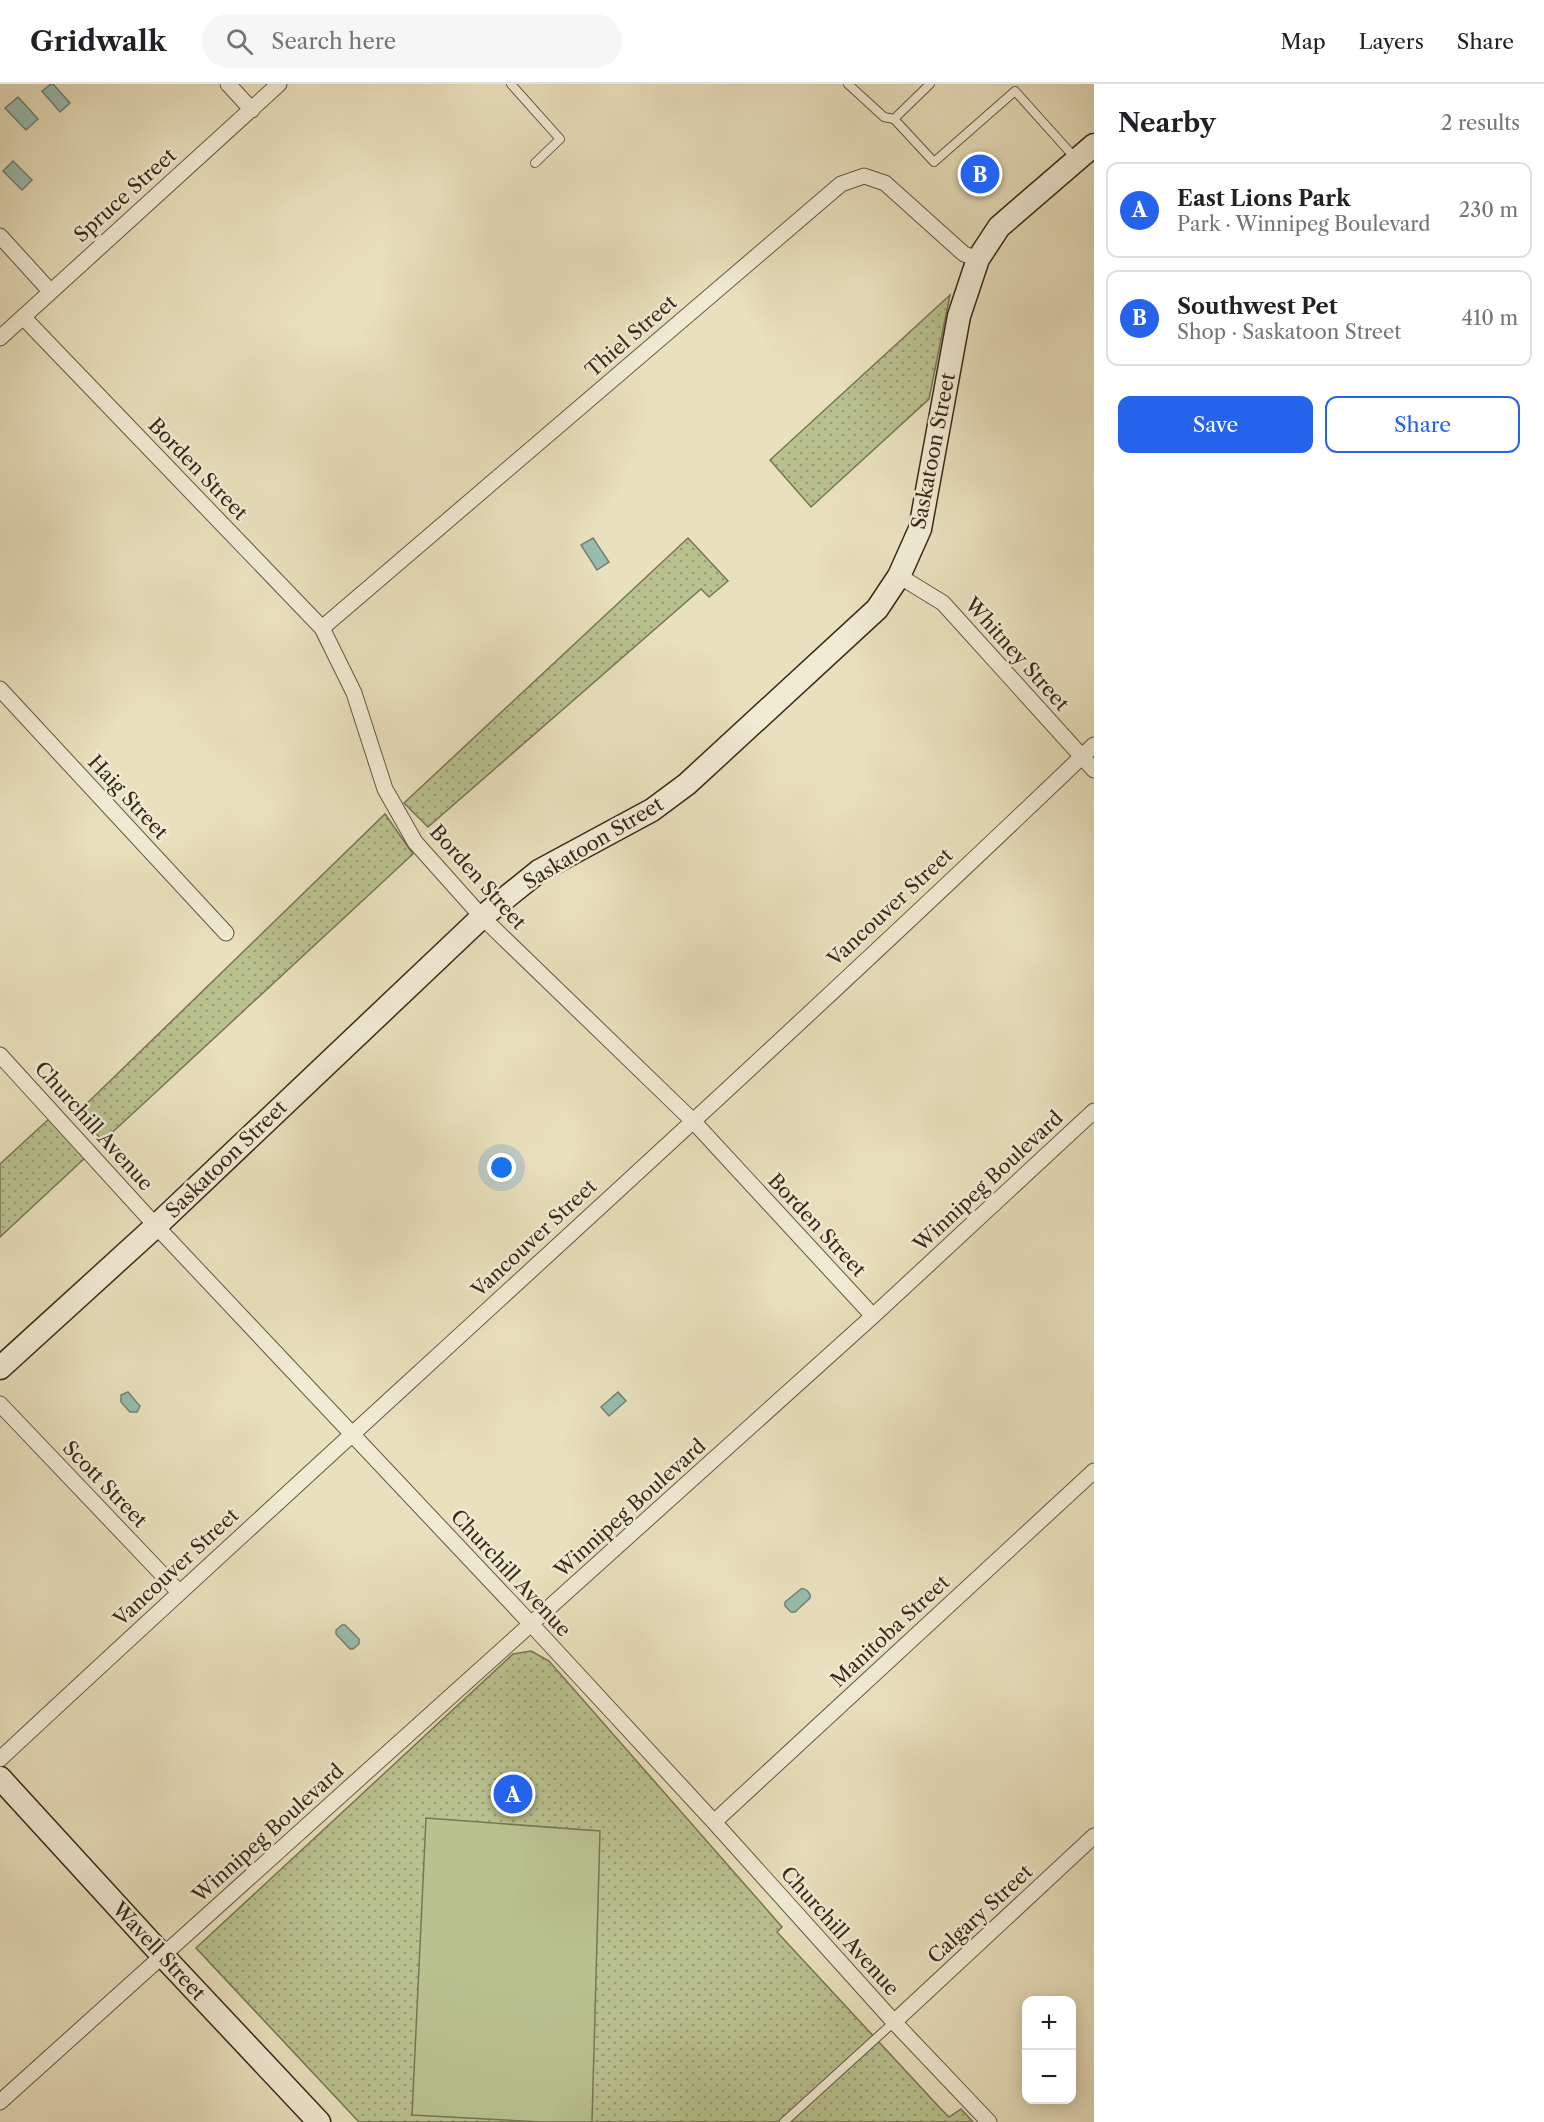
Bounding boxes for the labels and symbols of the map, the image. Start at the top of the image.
street label: Spruce Street [69,143,181,247]
pin: B [960,152,1000,196]
street label: Thiel Street [581,290,681,382]
street label: Saskatoon Street [906,371,960,531]
street label: Borden Street [143,413,253,525]
street label: Whitney Street [959,592,1074,716]
street label: Haig Street [83,750,173,844]
street label: Saskatoon Street [519,792,667,894]
street label: Borden Street [425,820,531,934]
street label: Vancouver Street [822,843,957,972]
street label: Churchill Avenue [30,1057,158,1195]
street label: Saskatoon Street [160,1095,292,1223]
street label: Winnipeg Boulevard [908,1106,1067,1257]
your location [487,1153,516,1182]
street label: Borden Street [763,1168,871,1282]
street label: Vancouver Street [466,1174,601,1303]
street label: Winnipeg Boulevard [549,1434,710,1583]
street label: Scott Street [58,1436,152,1532]
street label: Vancouver Street [108,1503,243,1632]
street label: Churchill Avenue [446,1504,576,1642]
street label: Manitoba Street [826,1570,954,1692]
street label: Winnipeg Boulevard [187,1759,348,1908]
pin: A [494,1772,532,1816]
street label: Calgary Street [923,1860,1037,1968]
street label: Churchill Avenue [776,1862,904,2000]
street label: Wavell Street [107,1896,211,2005]

